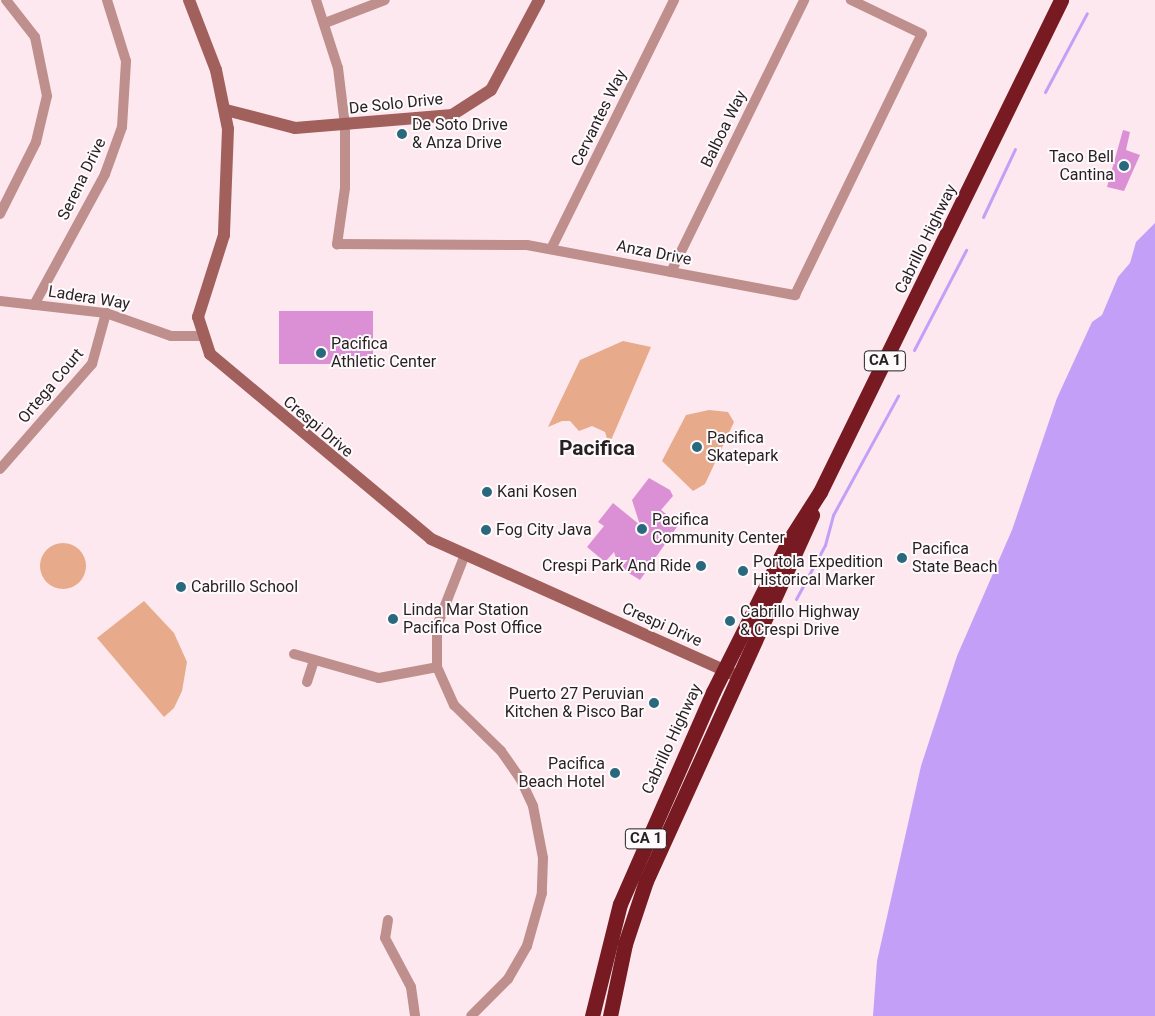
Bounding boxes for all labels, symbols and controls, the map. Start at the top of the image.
street label: Cervantes Way [567,66,631,170]
street label: Balboa Way [697,87,751,171]
street label: De Solo Drive [348,90,444,118]
place label: De Soto Drive & Anza Drive [412,115,508,153]
marker: De Soto Drive & Anza Drive [396,128,408,140]
street label: Serena Drive [54,135,110,223]
place label: Taco Bell Cantina [1049,147,1114,185]
marker: Taco Bell Cantina [1118,160,1130,172]
street label: Cabrillo Highway [891,181,961,297]
street label: Anza Drive [615,236,693,270]
street label: Ladera Way [47,282,131,314]
place label: Pacifica Athletic Center [331,334,436,372]
street label: Ortega Court [14,345,88,427]
marker: Pacifica Athletic Center [315,347,327,359]
road number: CA 1 [864,348,906,374]
street label: Crespi Drive [279,392,357,462]
place label: Pacifica Skatepark [707,428,778,466]
district label: Pacifica [559,435,635,461]
marker: Pacifica Skatepark [691,441,703,453]
place label: Kani Kosen [497,482,577,502]
marker: Kani Kosen [481,486,493,498]
place label: Pacifica Community Center [652,510,785,548]
place label: Fog City Java [496,520,592,540]
marker: Pacifica Community Center [636,523,648,535]
marker: Fog City Java [480,524,492,536]
place label: Pacifica State Beach [912,539,997,577]
place label: Portola Expedition Historical Marker [753,552,883,590]
marker: Pacifica State Beach [896,552,908,564]
place label: Crespi Park And Ride [542,556,691,576]
marker: Crespi Park And Ride [695,560,707,572]
marker: Portola Expedition Historical Marker [737,565,749,577]
place label: Cabrillo School [191,577,298,597]
marker: Cabrillo School [175,581,187,593]
street label: Crespi Drive [619,599,705,651]
place label: Linda Mar Station Pacifica Post Office [403,600,542,638]
place label: Cabrillo Highway & Crespi Drive [740,602,860,640]
marker: Linda Mar Station Pacifica Post Office [387,613,399,625]
marker: Cabrillo Highway & Crespi Drive [724,615,736,627]
street label: Cabrillo Highway [638,681,706,797]
place label: Puerto 27 Peruvian Kitchen & Pisco Bar [505,684,644,722]
marker: Puerto 27 Peruvian Kitchen & Pisco Bar [648,697,660,709]
place label: Pacifica Beach Hotel [519,754,605,792]
marker: Pacifica Beach Hotel [609,767,621,779]
road number: CA 1 [625,826,667,852]

